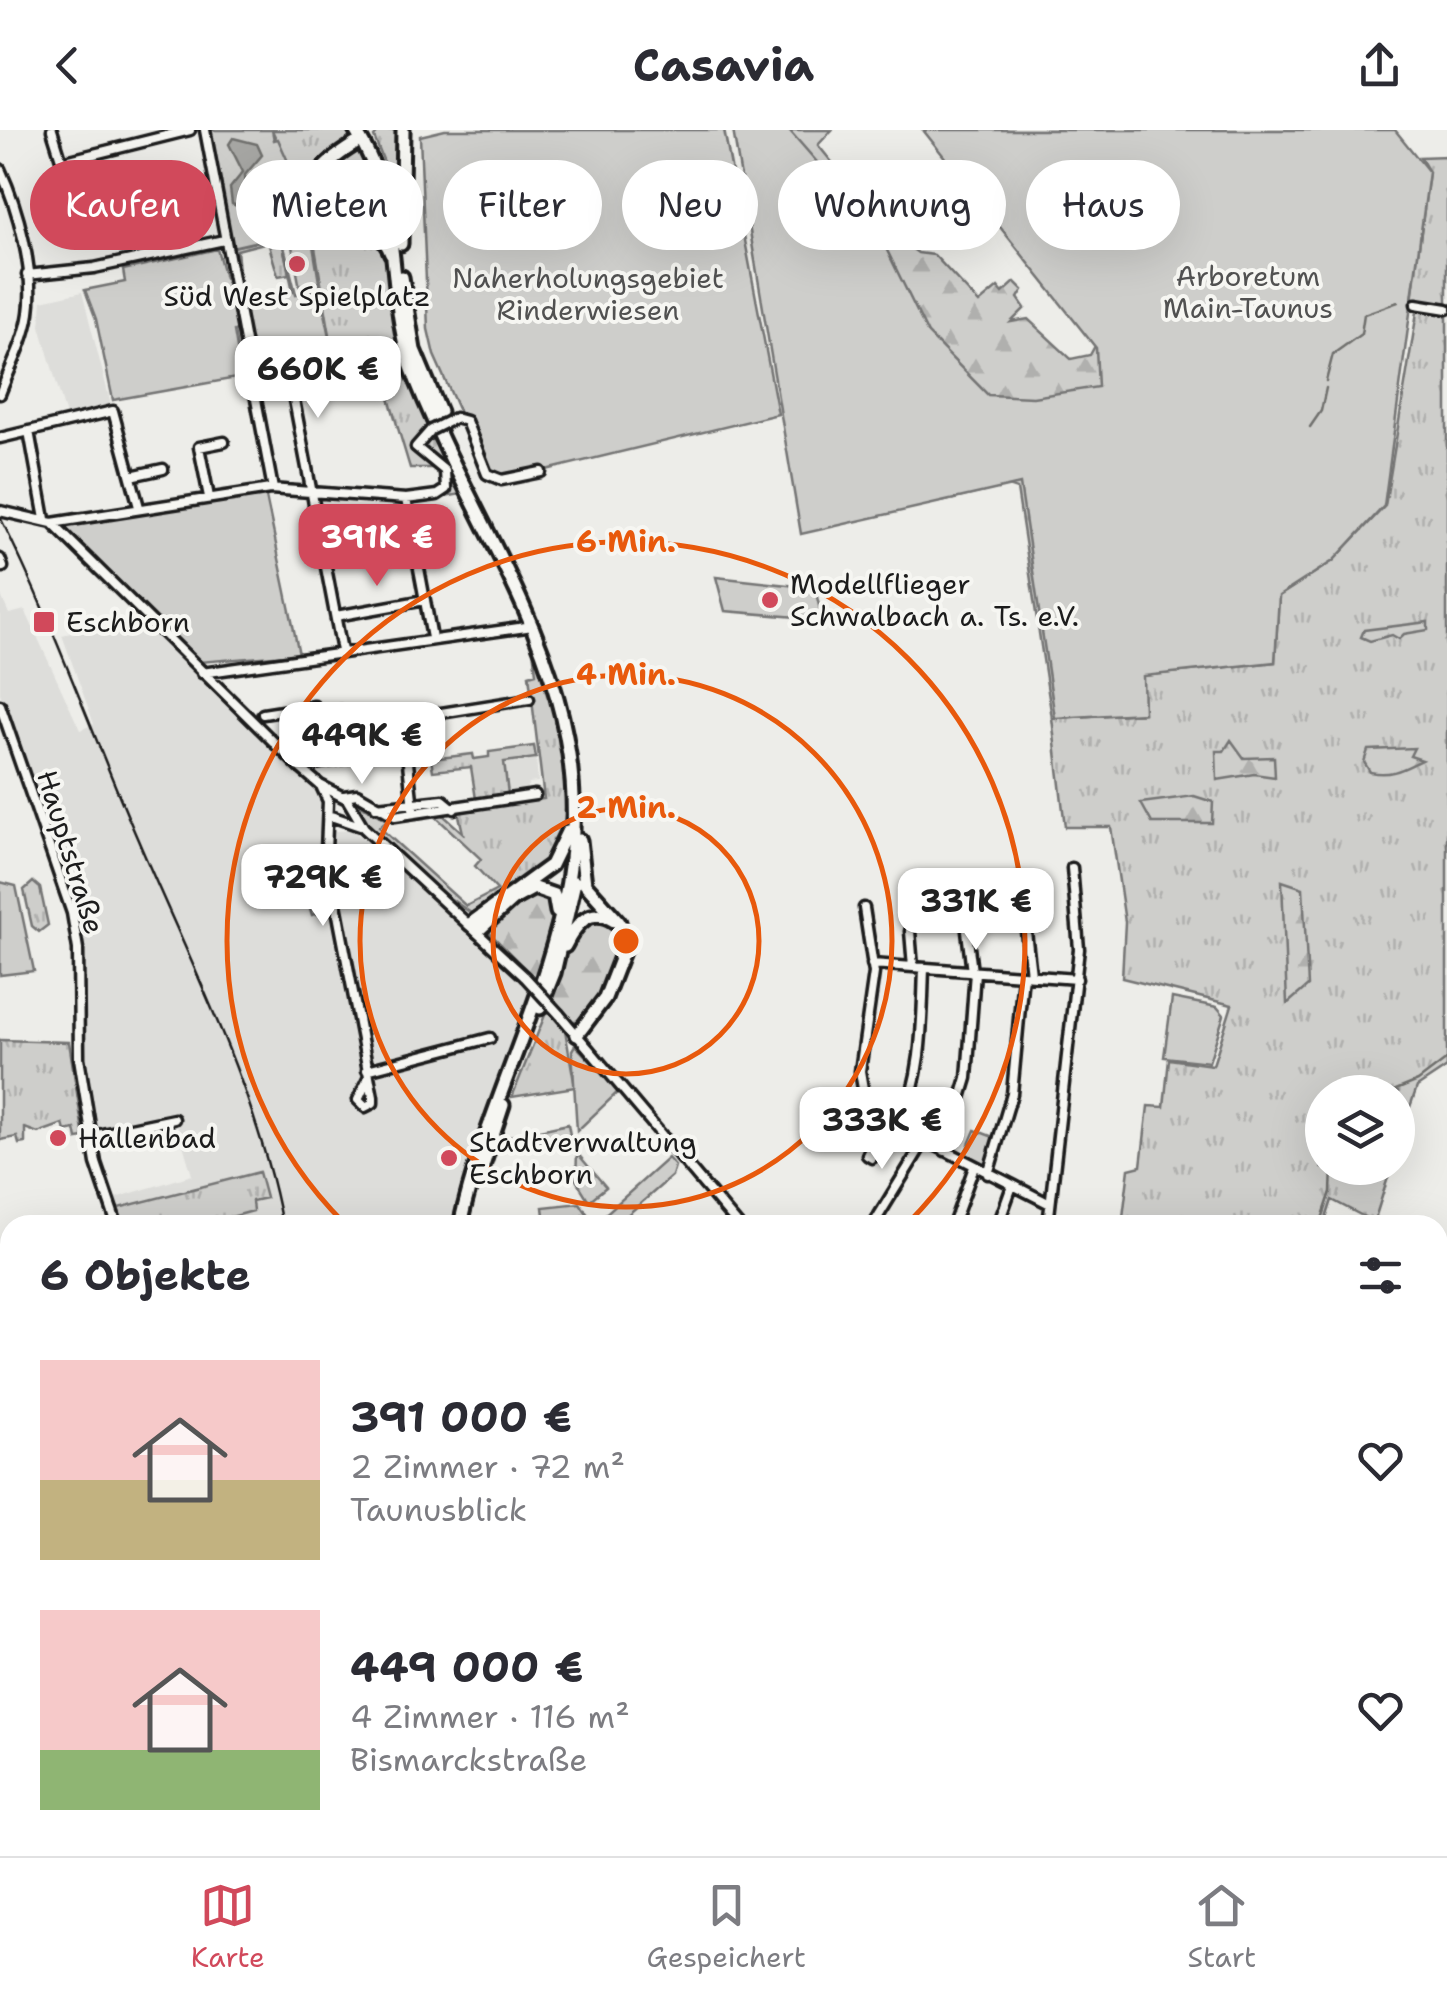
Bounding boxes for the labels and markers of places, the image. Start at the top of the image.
marker: Süd West Spielplatz [286,253,308,275]
place label: Süd West Spielplatz [163,277,431,315]
pin: 660K € [237,336,399,421]
pin: 391K € [296,504,458,589]
place label: Modellflieger Schwalbach a. Ts. e.V. [790,565,1079,635]
marker: Modellflieger Schwalbach a. Ts. e.V. [759,589,781,611]
place label: Eschborn [66,603,190,641]
marker: Eschborn [31,609,57,635]
pin: 449K € [281,702,443,787]
pin: 729K € [242,844,404,929]
pin: 331K € [895,868,1057,953]
centre of rings [608,923,644,959]
pin: 333K € [801,1087,963,1172]
place label: Hallenbad [78,1119,216,1157]
place label: Stadtverwaltung Eschborn [469,1123,697,1193]
marker: Hallenbad [47,1127,69,1149]
marker: Stadtverwaltung Eschborn [438,1147,460,1169]

